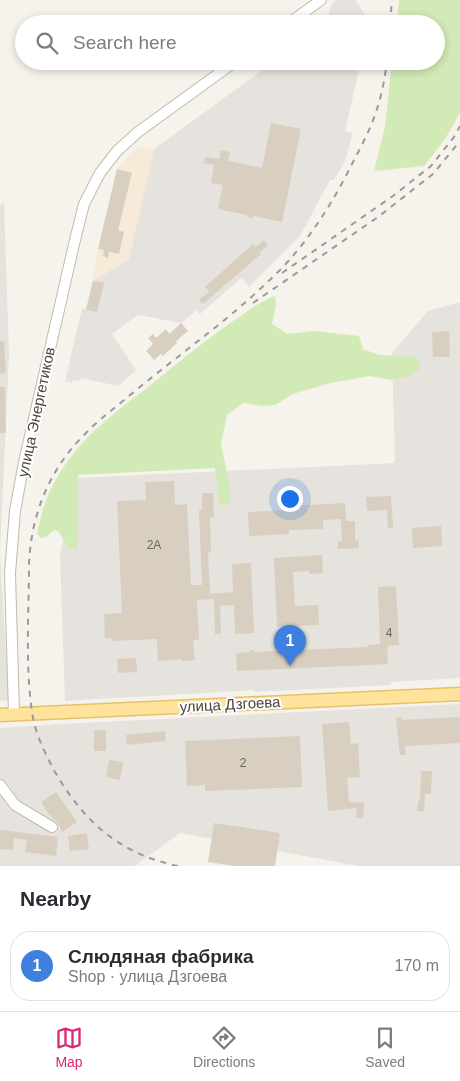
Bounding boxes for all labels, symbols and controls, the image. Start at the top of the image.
search box [15,15,445,70]
icon: search [33,29,61,57]
text: Search here [73,32,177,53]
street label: улица Энергетиков [14,345,58,479]
your location [277,486,303,512]
house number: 2А [147,538,161,552]
pin: 1 [274,625,306,666]
house number: 4 [386,626,393,640]
street label: улица Дзгоева [179,693,281,715]
house number: 2 [240,756,247,770]
text: Nearby [20,887,91,910]
text: Слюдяная фабрика [68,946,254,967]
text: 1 [33,957,41,974]
text: 170 m [395,957,439,974]
text: Shop · улица Дзгоева [68,968,227,985]
tab: Map [55,1024,83,1070]
tab: Directions [193,1024,255,1070]
tab: Saved [365,1024,405,1070]

